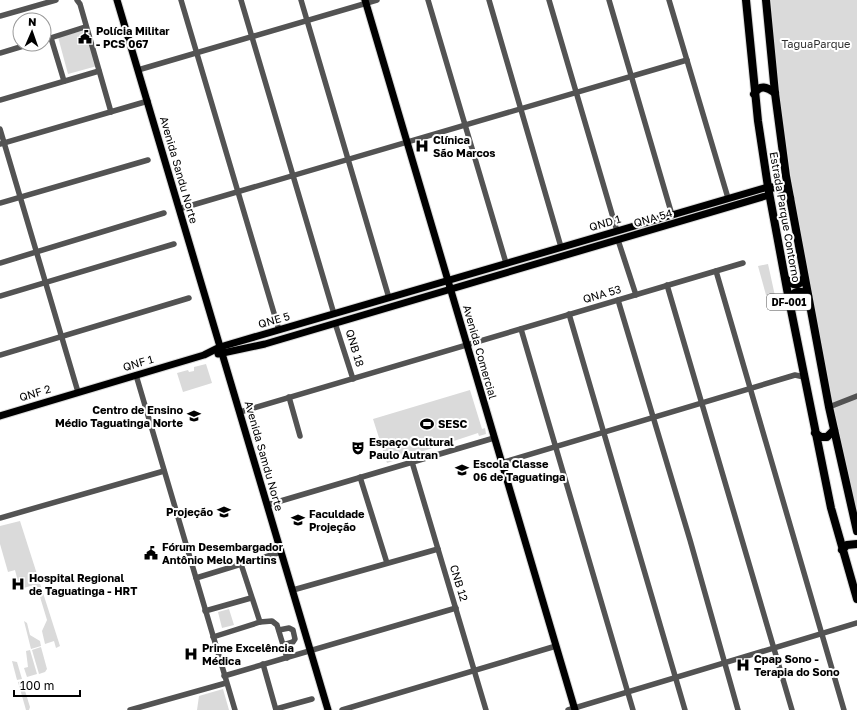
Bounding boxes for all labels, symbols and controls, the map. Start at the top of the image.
north arrow [12,12,52,52]
text: N [28,15,37,28]
place label: Polícia Militar - PCS 067 [96,24,170,50]
public building icon: Polícia Militar - PCS 067 [77,29,93,45]
park label: TaguaParque [782,37,850,50]
street label: Avenida Sandu Norte [158,115,201,225]
place label: Clínica São Marcos [433,133,495,159]
hospital icon: Clínica São Marcos [414,138,430,154]
street label: Estrada Parque Contorno [768,151,803,284]
street label: QNA 54 [632,206,674,229]
street label: QND 1 [588,212,622,233]
street label: QNA 53 [581,282,623,305]
road number: DF-001 [767,294,811,310]
street label: Avenida Comercial [461,303,500,401]
street label: QNE 5 [257,309,291,330]
street label: QNB 18 [344,327,367,369]
street label: QNF 1 [121,352,155,373]
street label: QNF 2 [18,382,52,403]
street label: Avenida Samdu Norte [243,399,286,512]
place label: Centro de Ensino Médio Taguatinga Norte [55,403,183,429]
school or university icon: Centro de Ensino Médio Taguatinga Norte [186,408,202,424]
sports icon: SESC [419,416,435,432]
place label: SESC [438,417,468,430]
place label: Espaço Cultural Paulo Autran [369,435,454,461]
theatre icon: Espaço Cultural Paulo Autran [350,440,366,456]
place label: Escola Classe 06 de Taguatinga [473,457,565,483]
school or university icon: Escola Classe 06 de Taguatinga [454,462,470,478]
school or university icon: Projeção [216,504,232,520]
place label: Projeção [166,505,213,518]
place label: Faculdade Projeção [309,507,365,533]
school or university icon: Faculdade Projeção [290,512,306,528]
place label: Fórum Desembargador Antônio Melo Martins [162,540,284,566]
public building icon: Fórum Desembargador Antônio Melo Martins [143,545,159,561]
street label: CNB 12 [448,563,471,603]
place label: Hospital Regional de Taguatinga - HRT [29,571,137,597]
hospital icon: Hospital Regional de Taguatinga - HRT [10,576,26,592]
place label: Prime Excelência Médica [202,641,294,667]
hospital icon: Prime Excelência Médica [183,646,199,662]
place label: Cpap Sono - Terapia do Sono [754,652,840,678]
hospital icon: Cpap Sono - Terapia do Sono [735,657,751,673]
scale bar [14,672,80,698]
text: 100 m [20,678,54,693]

